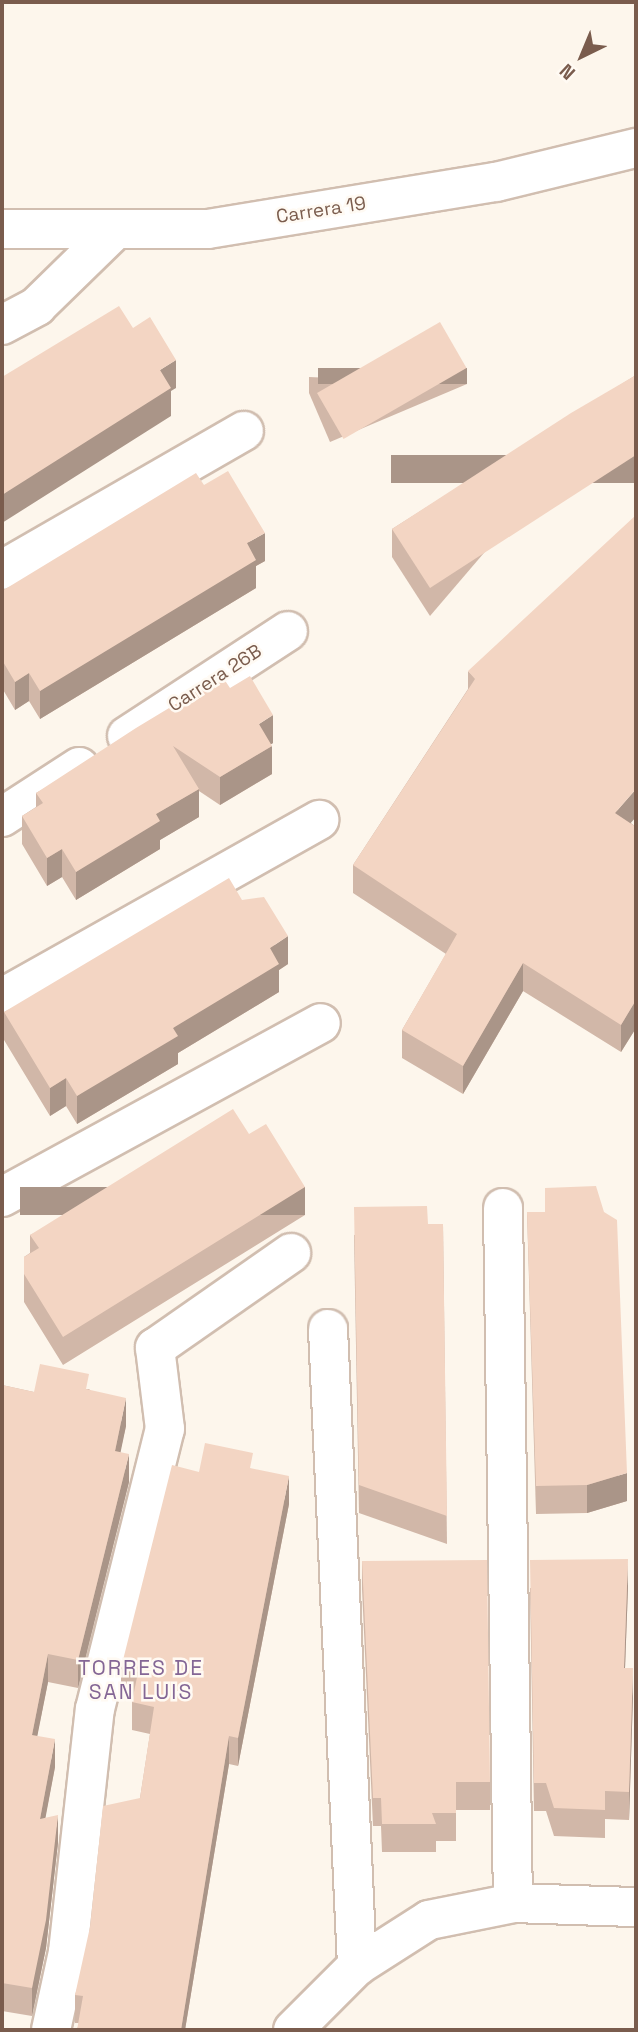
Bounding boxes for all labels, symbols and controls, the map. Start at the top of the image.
north arrow [547,21,617,91]
text: N [554,58,581,85]
street label: Carrera 19 [274,192,368,228]
street label: Carrera 26B [164,639,266,717]
district label: TORRES DE SAN LUIS [79,1655,203,1705]

